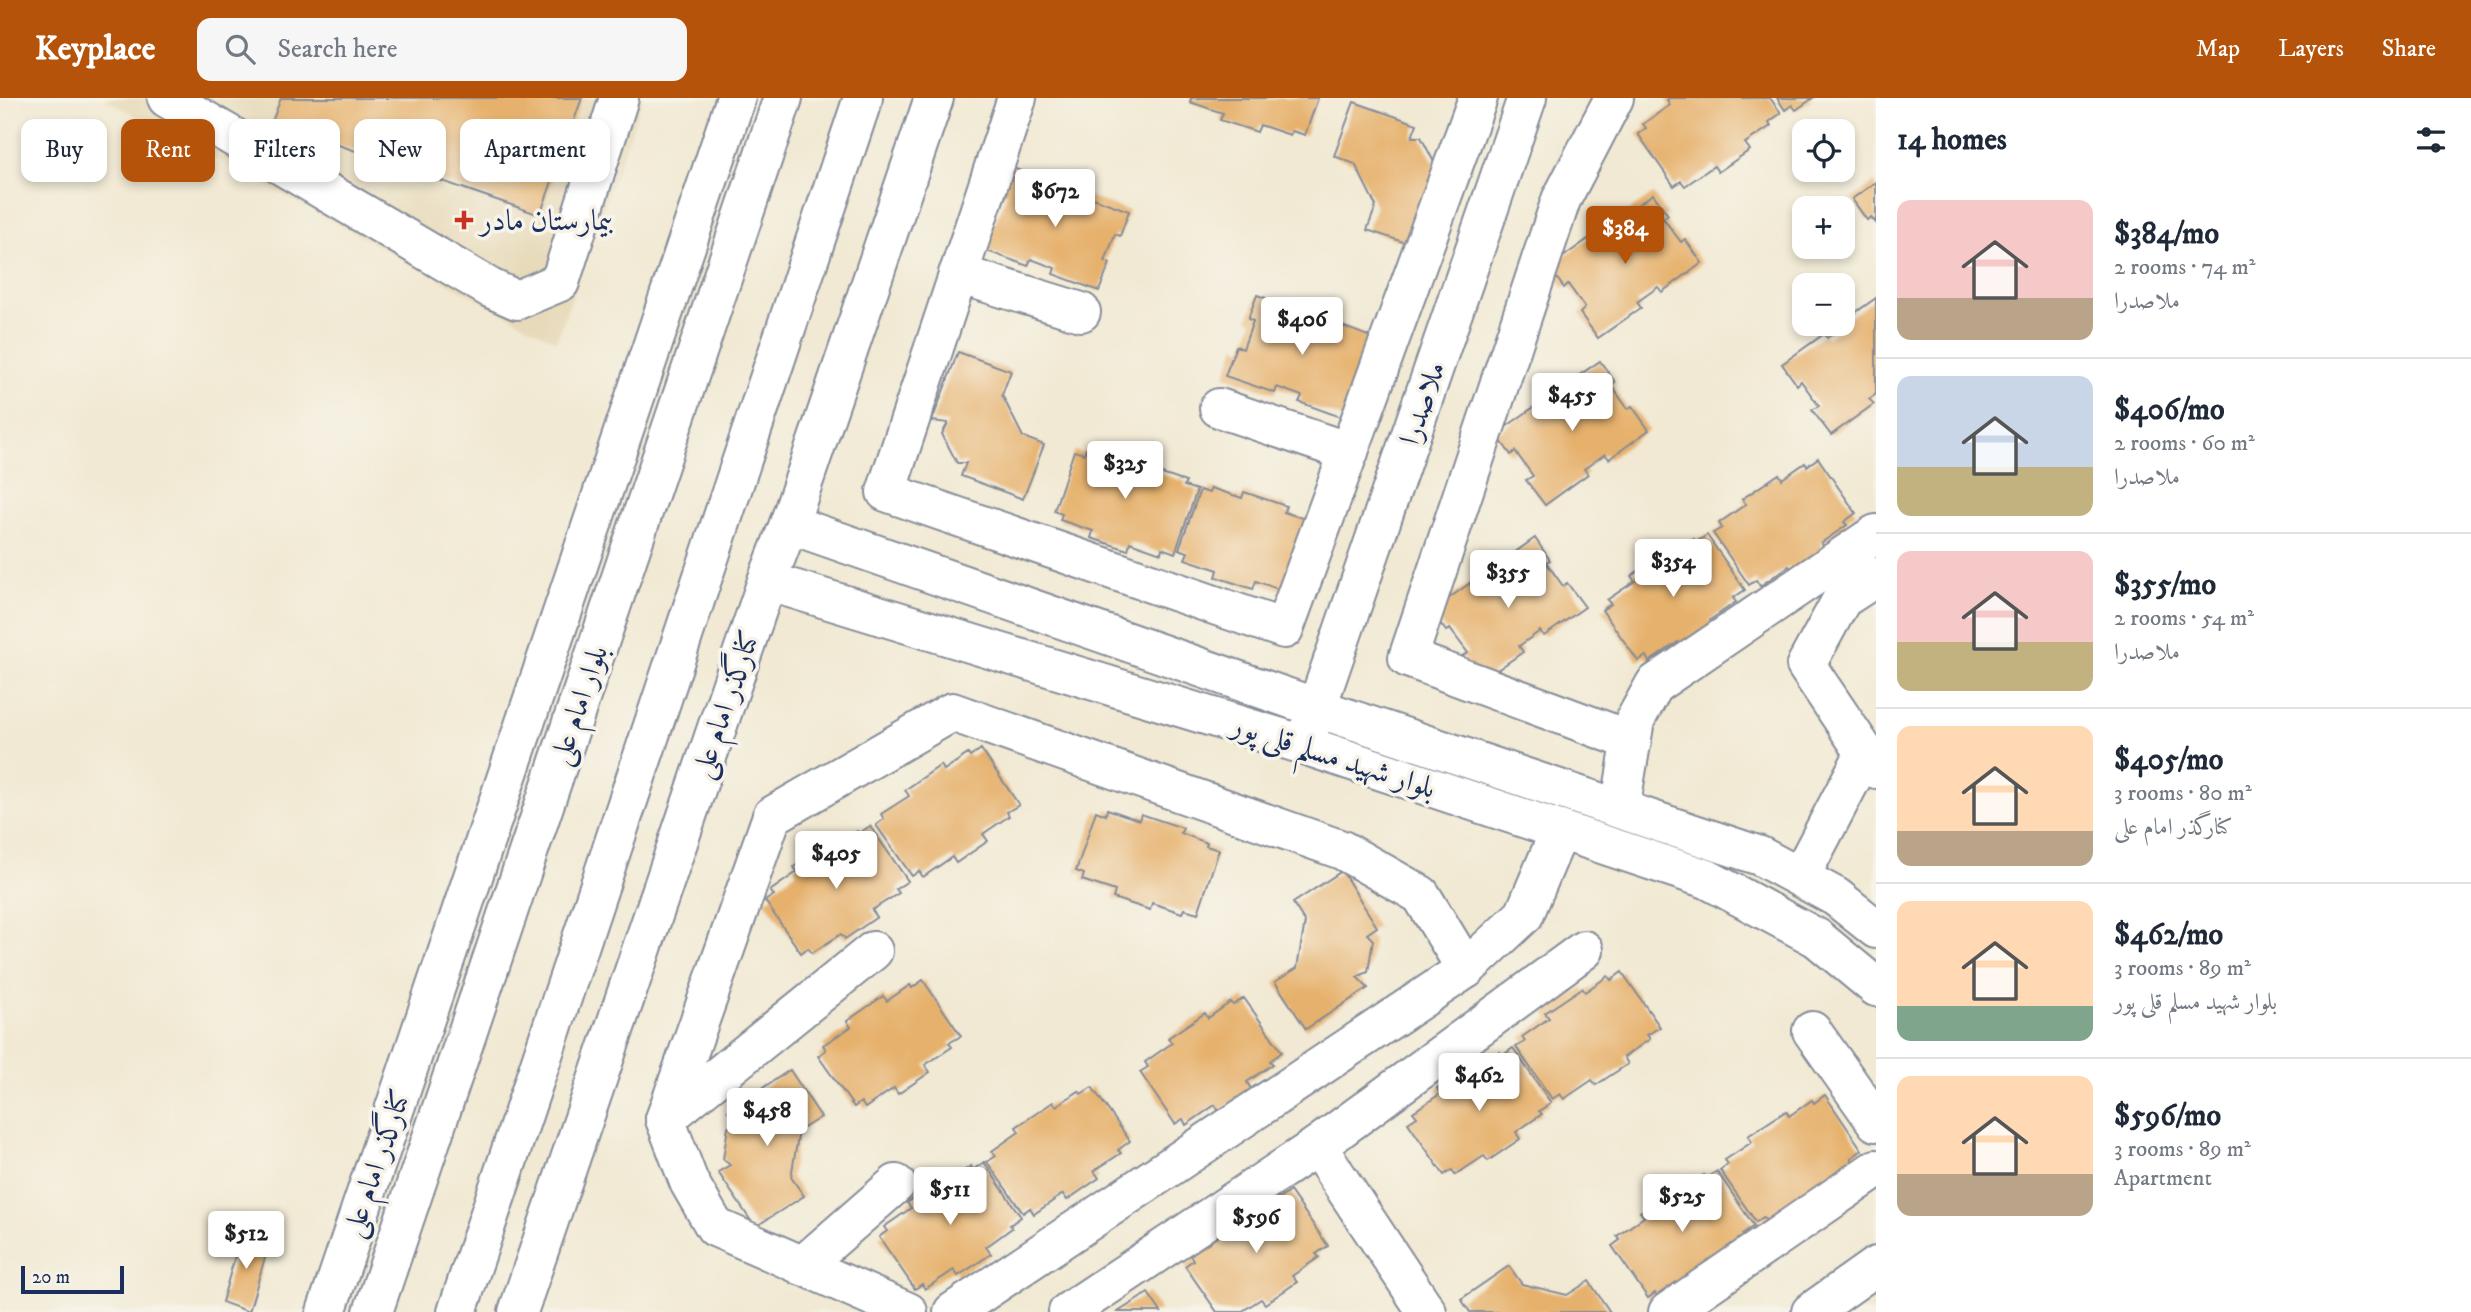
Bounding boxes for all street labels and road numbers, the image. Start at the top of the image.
street label: ملاصدرا [1392,357,1455,450]
street label: کنارگذر امام علی [680,624,775,785]
street label: بلوار امام علی [542,641,623,772]
street label: بلوار شهید مسلم قلی پور [1221,706,1440,817]
street label: کنارگذر امام علی [331,1083,426,1244]

